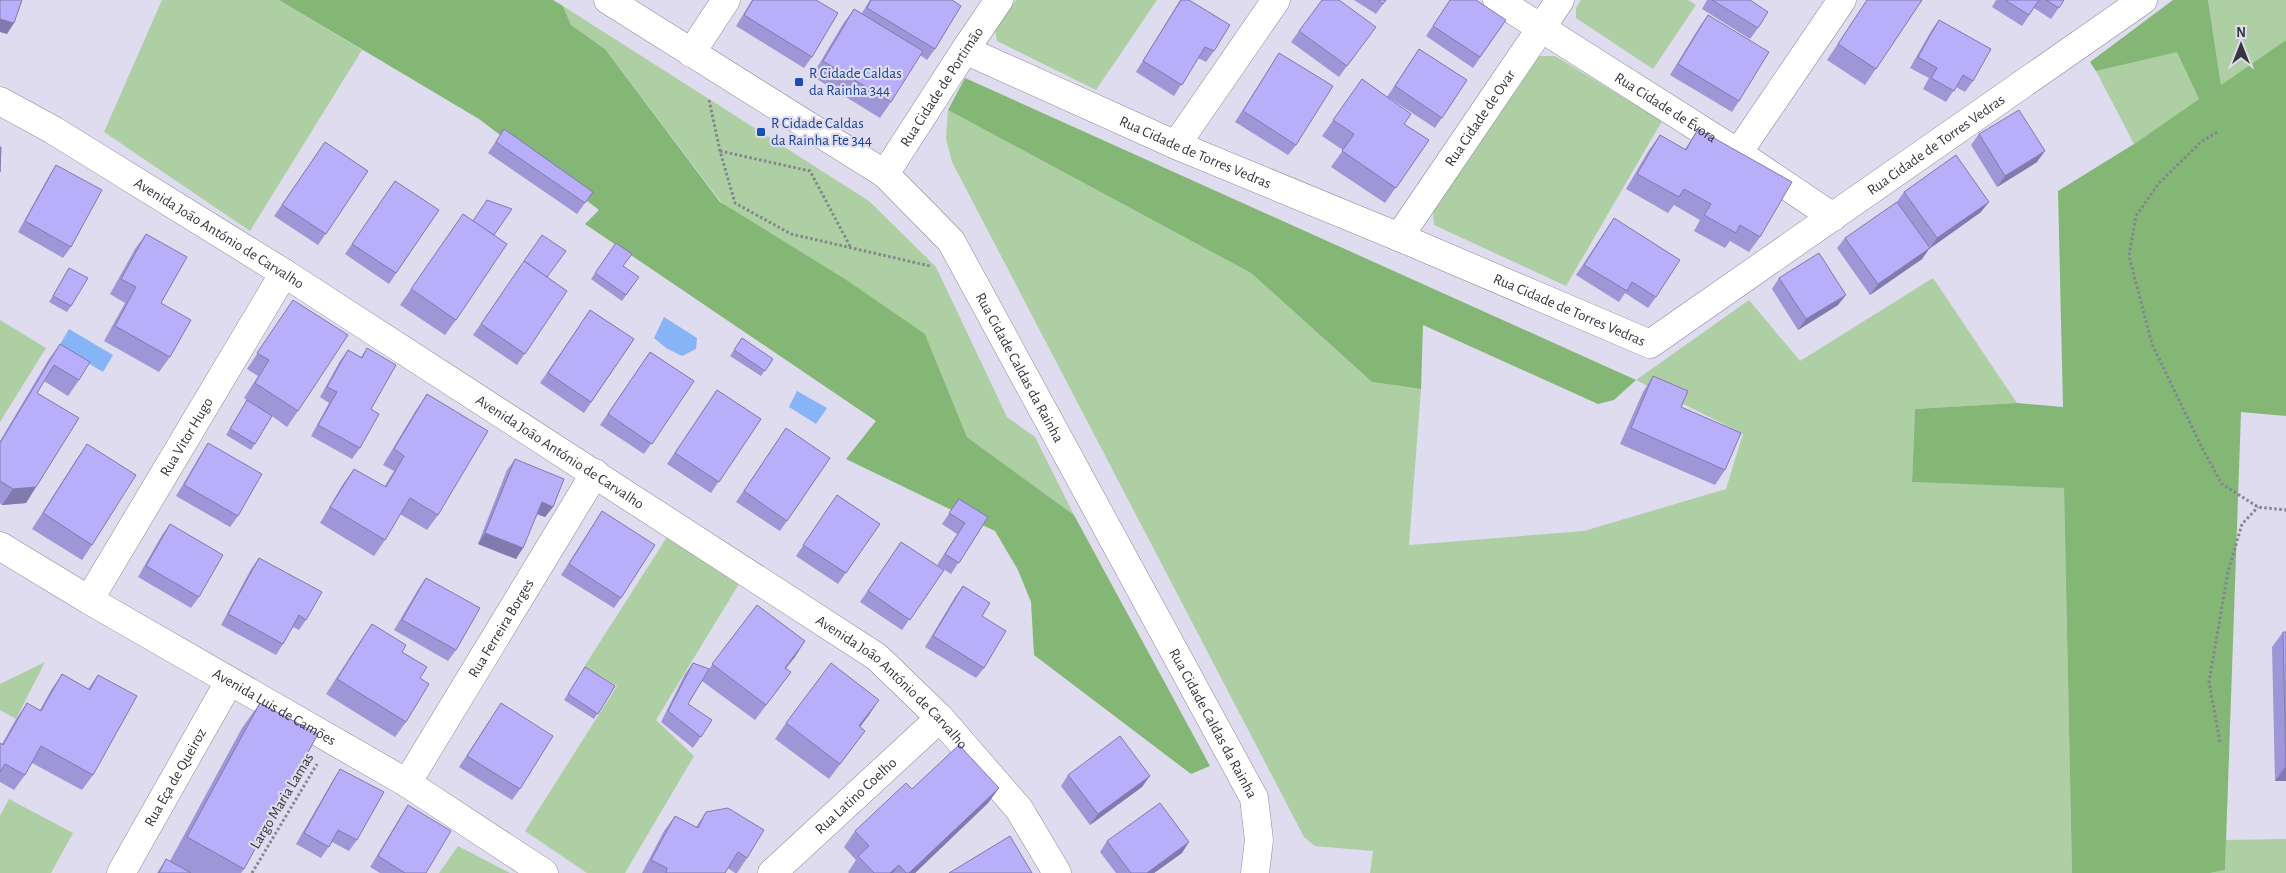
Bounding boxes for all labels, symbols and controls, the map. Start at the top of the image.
north arrow [2216,20,2266,70]
street label: Rua Cidade de Portimão [897,24,986,149]
text: N [2236,26,2246,40]
place label: R Cidade Caldas da Rainha 344 [809,66,902,98]
street label: Rua Cidade de Ovar [1442,67,1518,169]
street label: Rua Cidade de Évora [1612,69,1719,145]
marker: R Cidade Caldas da Rainha 344 [793,76,805,88]
street label: Rua Cidade de Torres Vedras [1864,92,2007,198]
street label: Rua Cidade de Torres Vedras [1117,113,1274,191]
place label: R Cidade Caldas da Rainha Fte 344 [771,116,872,148]
marker: R Cidade Caldas da Rainha Fte 344 [755,126,767,138]
street label: Avenida João António de Carvalho [132,175,307,291]
street label: Rua Cidade de Torres Vedras [1491,271,1648,349]
street label: Rua Cidade Caldas da Rainha [973,290,1066,445]
street label: Avenida João António de Carvalho [473,392,647,512]
street label: Rua Vitor Hugo [157,395,216,479]
street label: Rua Ferreira Borges [465,576,536,680]
street label: Avenida João António de Carvalho [813,612,971,752]
street label: Rua Cidade Caldas da Rainha [1167,646,1260,801]
street label: Avenida Luis de Camões [210,665,338,748]
street label: Rua Eça de Queiroz [141,726,209,829]
street label: Largo Maria Lamas [248,750,316,852]
street label: Rua Latino Coelho [812,755,899,837]

